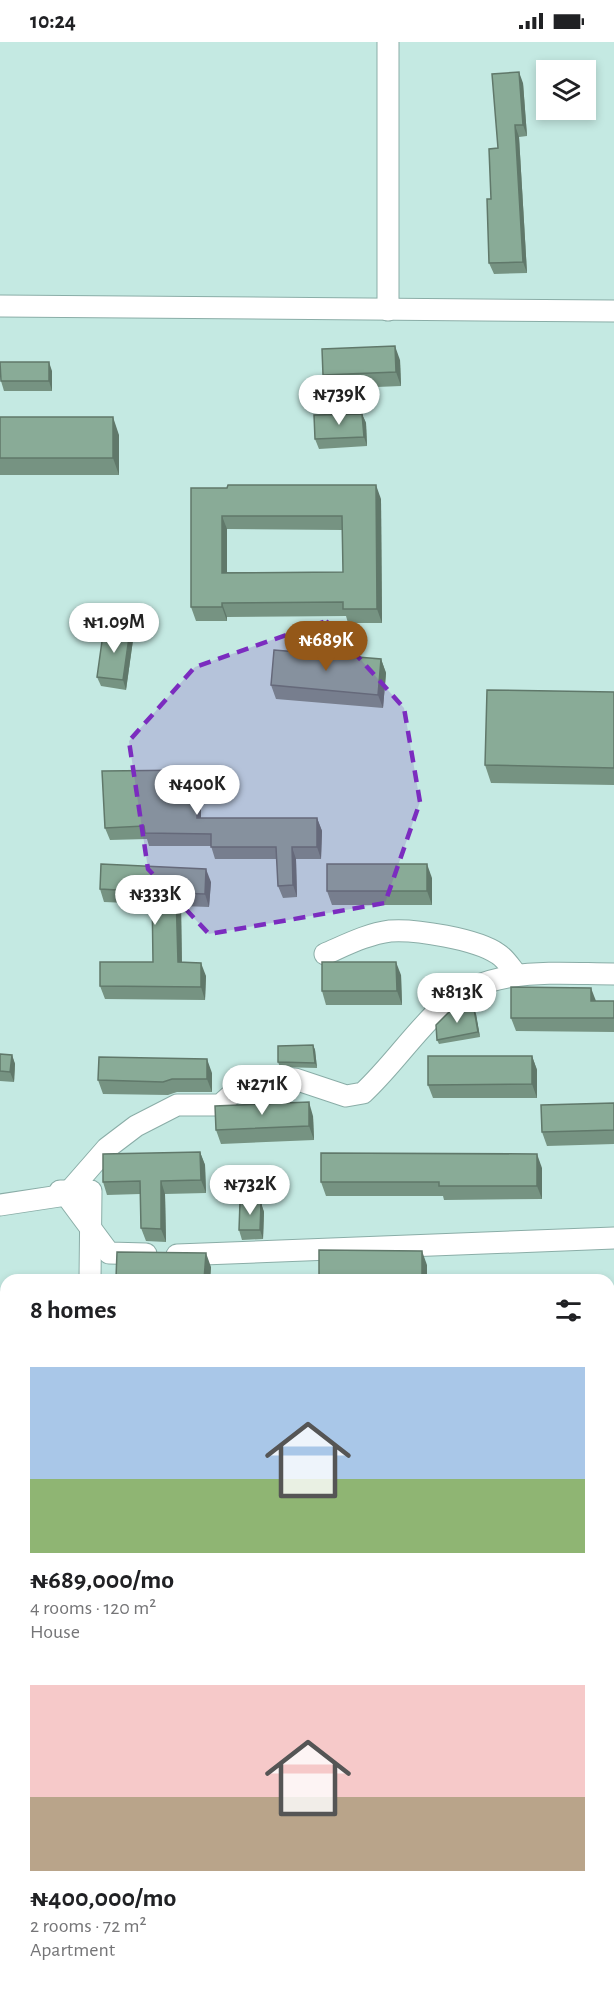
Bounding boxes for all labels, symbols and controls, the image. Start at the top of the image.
text: 10:24 [30,10,76,32]
map controls [536,60,596,120]
button: layers [536,60,596,120]
pin: ₦739K [297,375,381,426]
text: ₦739K [313,384,365,404]
pin: ₦1.09M [65,603,163,654]
text: ₦1.09M [83,612,145,632]
pin: ₦689K [284,621,368,672]
text: ₦689K [299,630,353,650]
pin: ₦400K [155,765,239,816]
text: ₦400K [169,774,225,794]
pin: ₦333K [113,875,197,926]
text: ₦333K [129,884,181,904]
pin: ₦813K [415,973,499,1024]
text: ₦813K [431,982,483,1002]
pin: ₦271K [220,1065,304,1116]
text: ₦271K [236,1074,288,1094]
pin: ₦732K [208,1165,292,1216]
text: ₦732K [224,1174,276,1194]
icon: filters [552,1294,585,1327]
text: 8 homes [30,1297,117,1323]
icon: home [254,1406,362,1514]
text: ₦689,000/mo [30,1567,174,1593]
text: 4 rooms · 120 m² [30,1598,156,1618]
text: House [30,1622,80,1642]
icon: home [254,1724,362,1832]
text: ₦400,000/mo [30,1885,176,1911]
text: 2 rooms · 72 m² [30,1916,147,1936]
text: Apartment [30,1940,115,1960]

